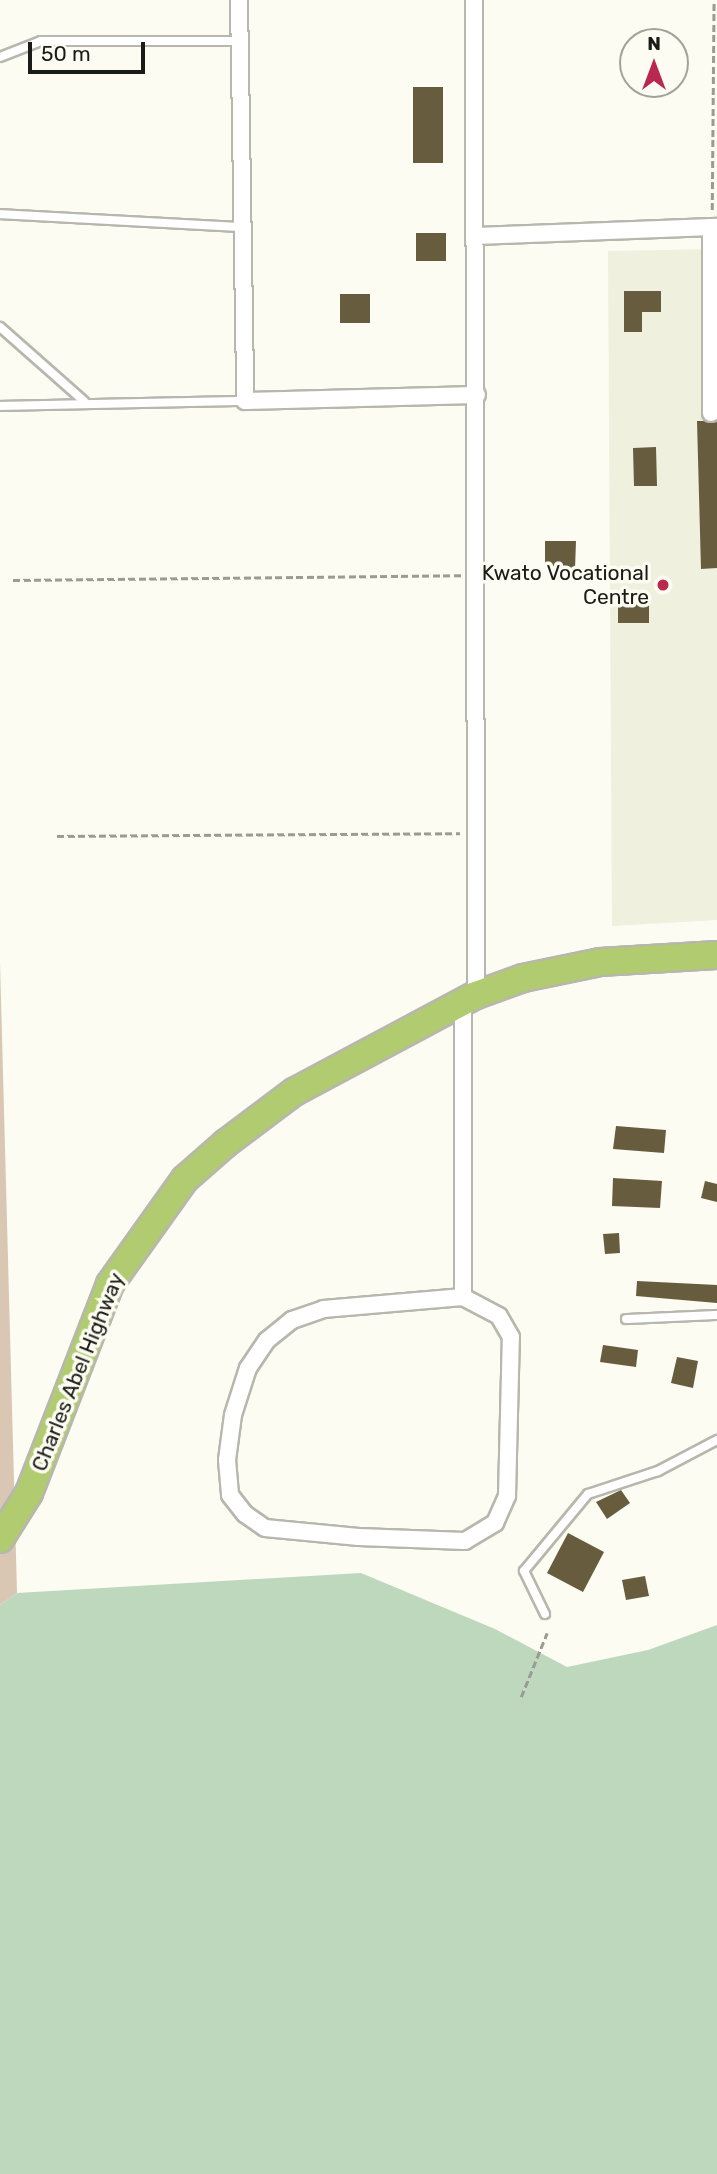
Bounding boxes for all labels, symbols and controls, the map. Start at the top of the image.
scale bar [32,28,149,72]
north arrow [619,28,689,98]
text: N [647,32,661,55]
text: 50 m [41,41,91,66]
place label: Kwato Vocational Centre [481,560,649,610]
marker: Kwato Vocational Centre [655,577,671,593]
street label: Charles Abel Highway [27,1269,129,1475]

